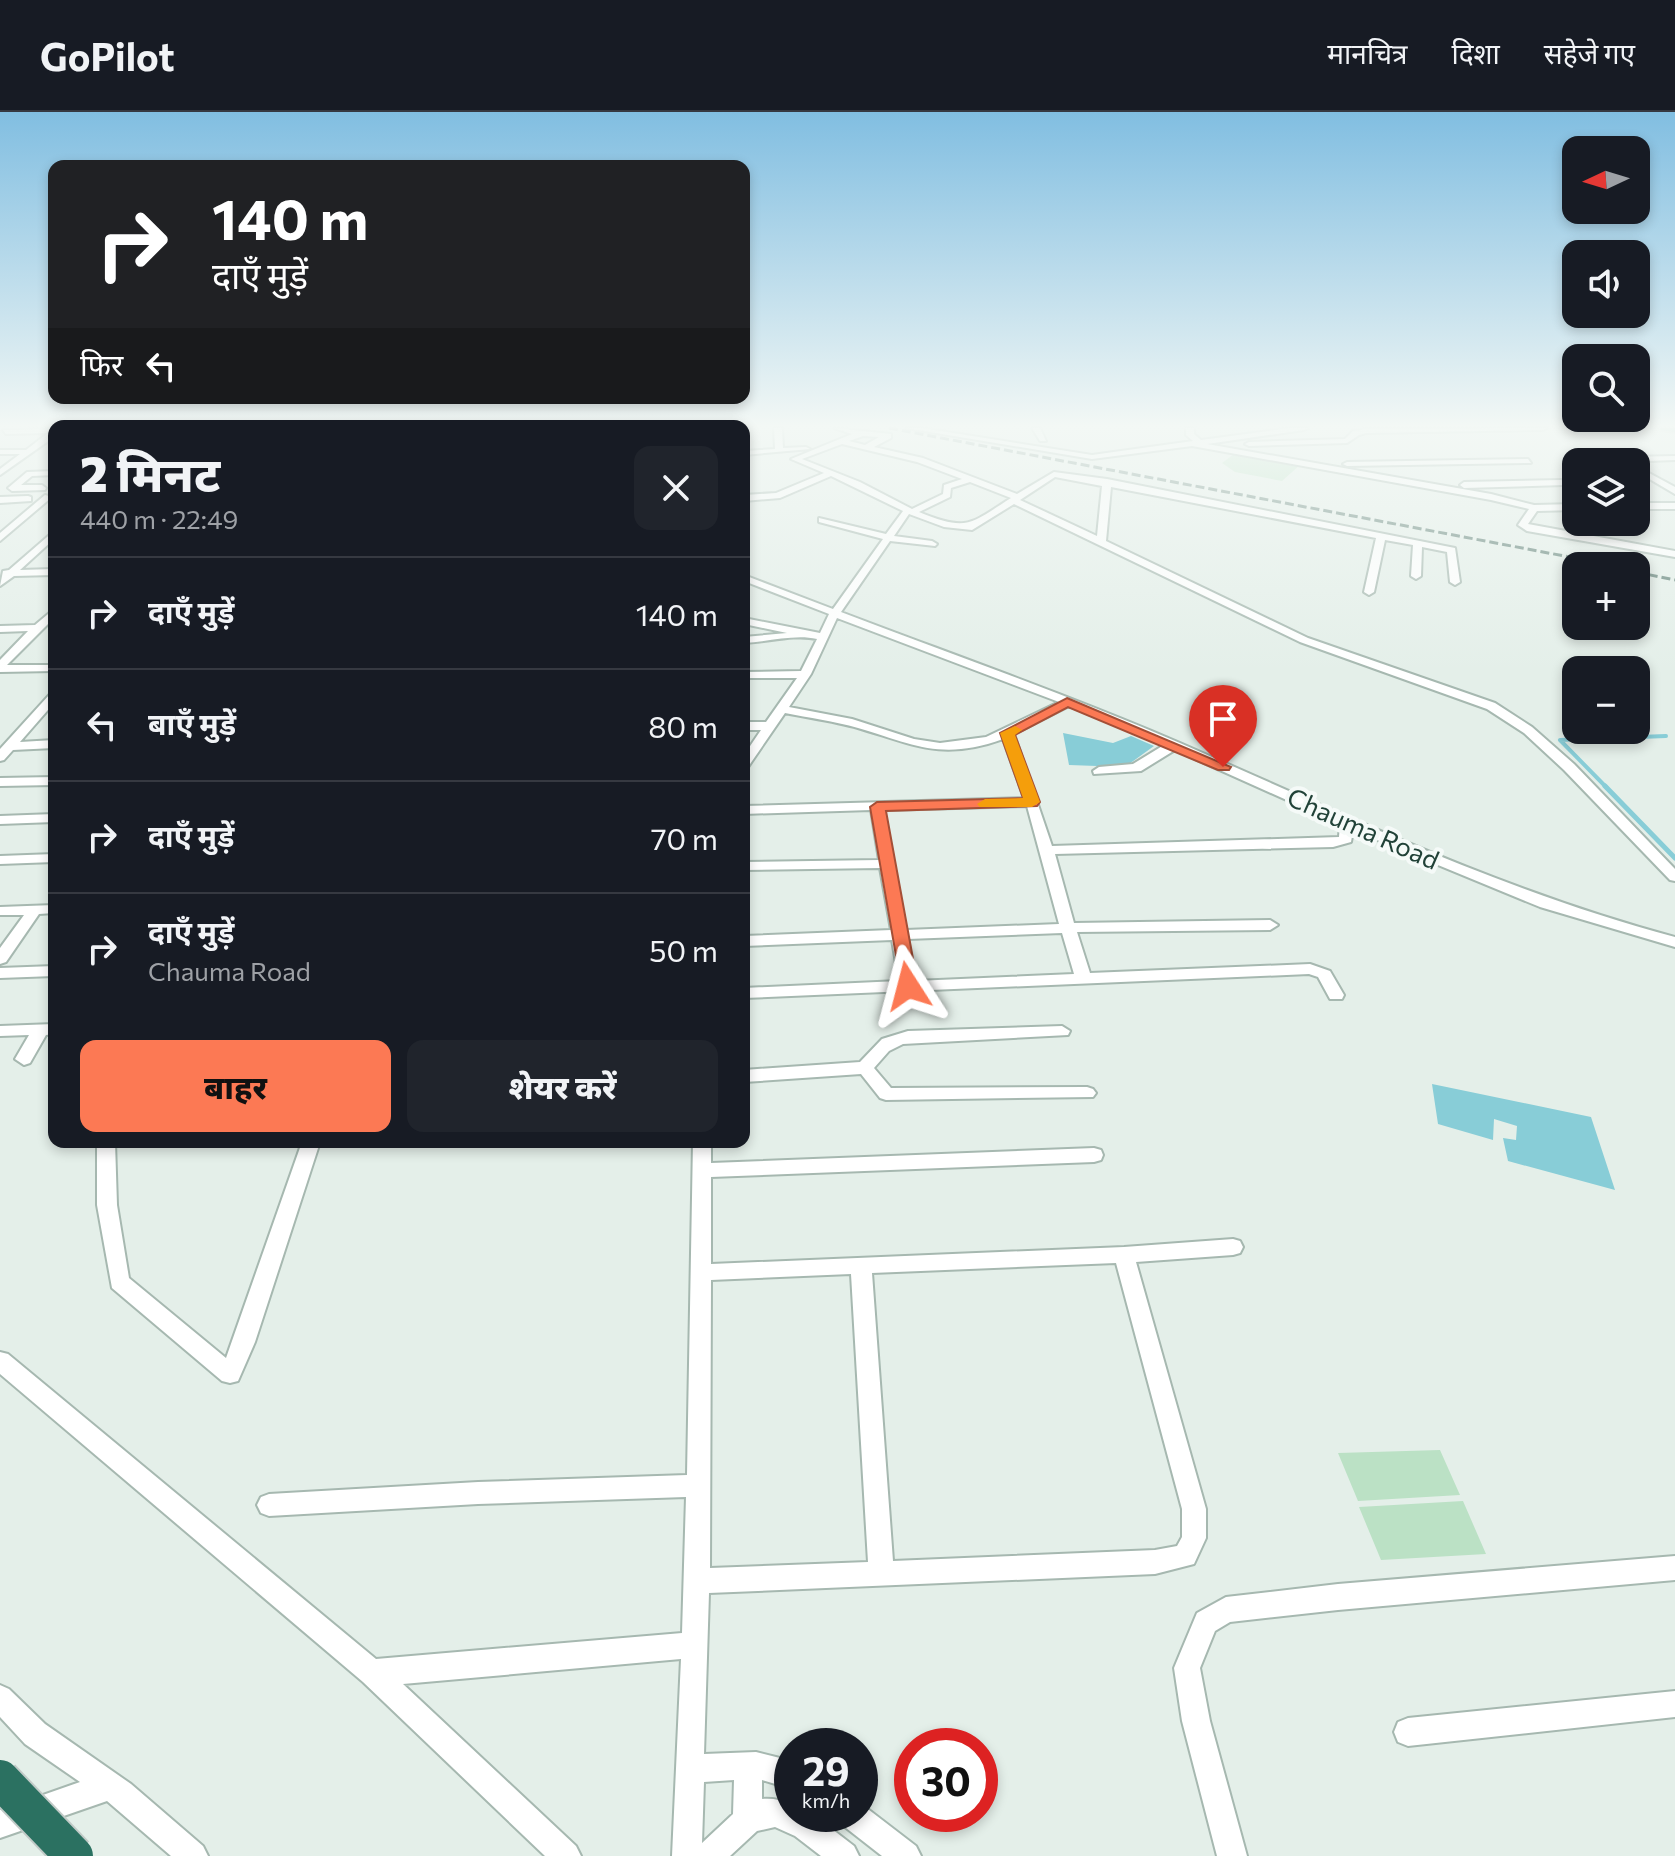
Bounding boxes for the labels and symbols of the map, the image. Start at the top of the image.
north arrow [1562,136,1650,224]
pin [1189,685,1257,767]
street label: Chauma Road [1283,780,1444,875]
position arrow [866,944,950,1028]
speed limit sign: 30 [894,1728,998,1832]

